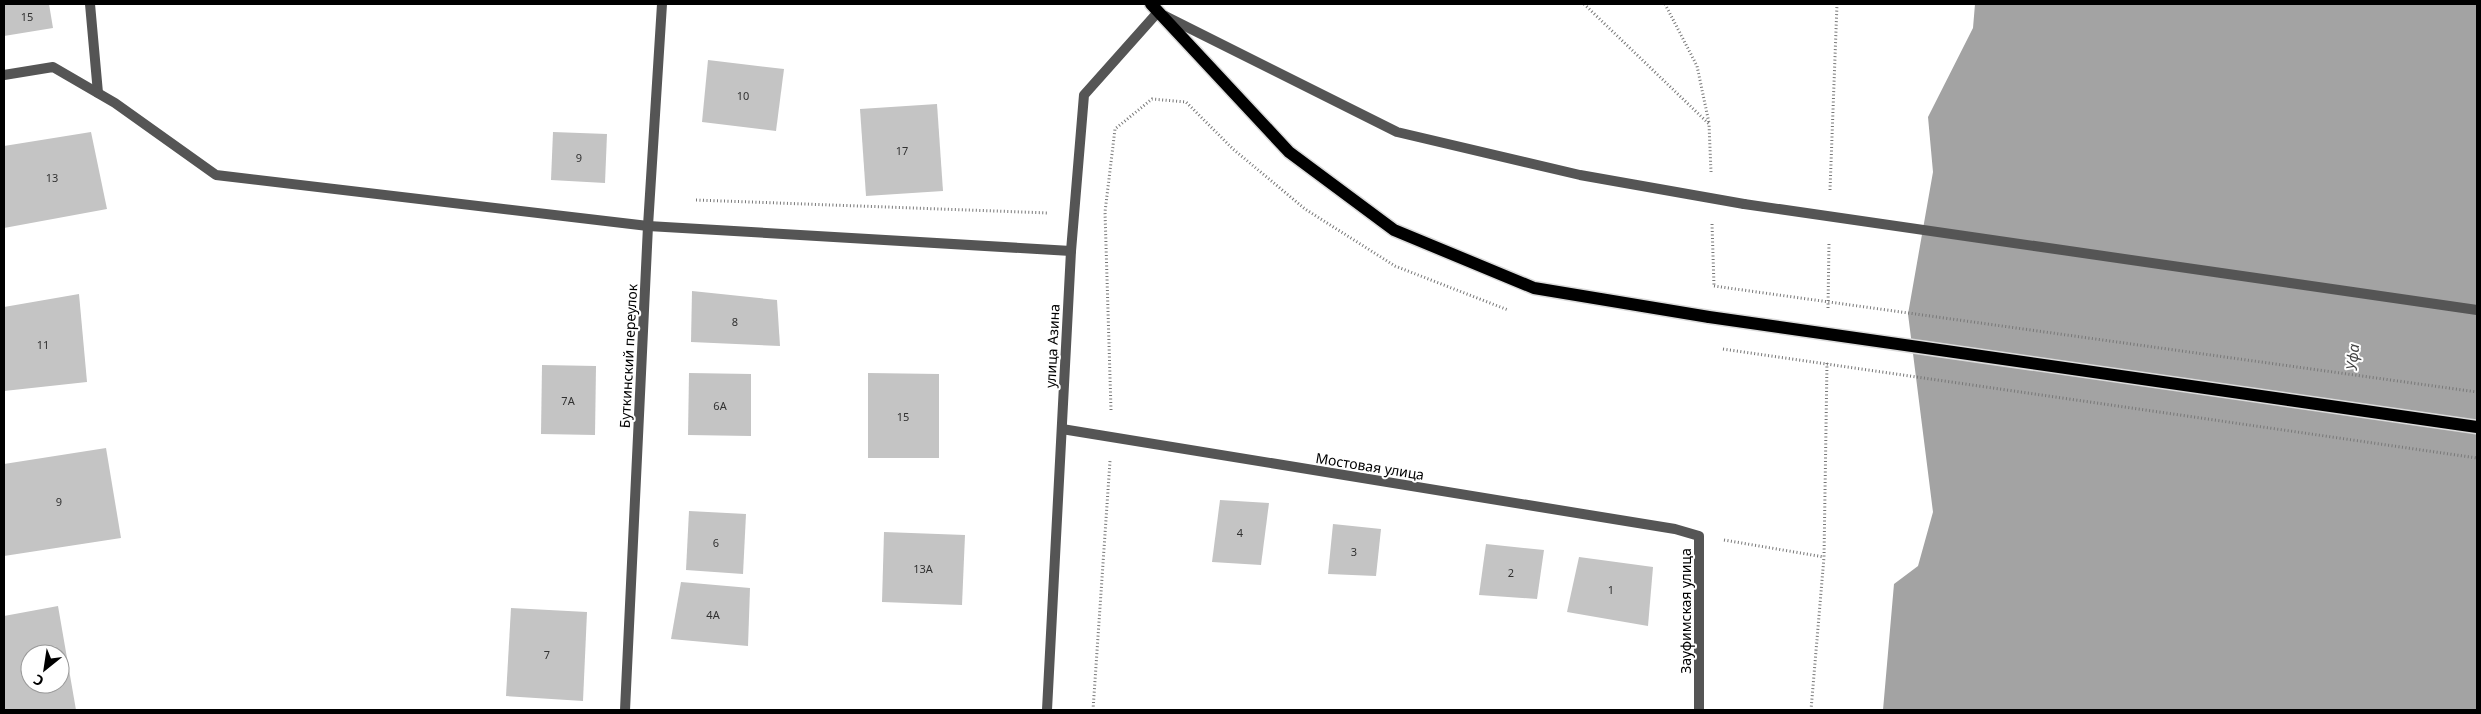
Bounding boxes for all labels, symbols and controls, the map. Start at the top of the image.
house number: 15 [21,9,33,24]
house number: 10 [737,88,749,103]
house number: 17 [896,143,908,158]
house number: 9 [576,150,582,165]
house number: 13 [46,170,58,185]
street label: Буткинский переулок [615,283,641,429]
street label: улица Азина [1040,303,1064,389]
house number: 8 [732,314,738,329]
house number: 11 [37,337,49,352]
water label: Уфа [2341,342,2363,371]
house number: 7А [561,393,576,408]
house number: 6А [713,398,728,413]
house number: 15 [897,409,909,424]
street label: Мостовая улица [1314,448,1426,484]
house number: 9 [56,494,62,509]
house number: 4 [1237,525,1244,540]
house number: 6 [713,535,719,550]
house number: 3 [1351,544,1357,559]
street label: Зауфимская улица [1676,548,1695,674]
house number: 13А [913,561,934,576]
house number: 2 [1508,565,1514,580]
house number: 1 [1608,582,1614,597]
house number: 4А [706,607,721,622]
north arrow [20,644,70,694]
house number: 7 [544,647,550,662]
text: С [30,670,47,691]

